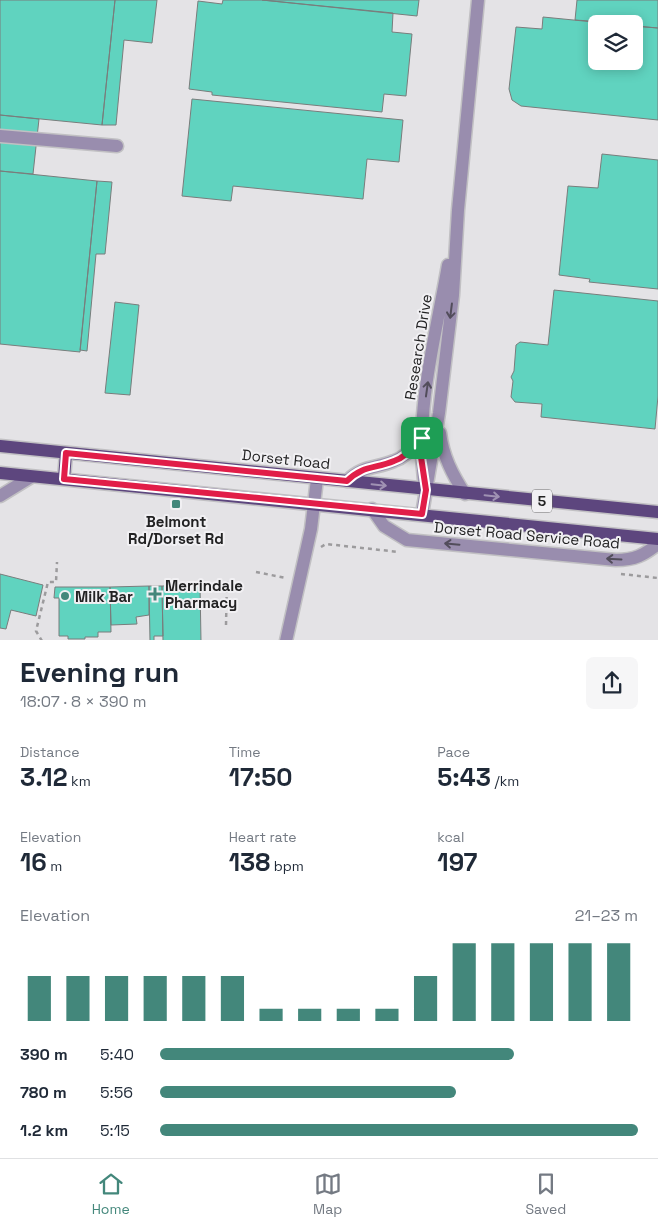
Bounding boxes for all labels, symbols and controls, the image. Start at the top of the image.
map controls [588,15,643,70]
button: layers [588,15,643,70]
street label: Research Drive [400,293,436,401]
one-way arrow [446,303,456,319]
one-way arrow [422,381,432,397]
pin [401,417,443,459]
icon: arrive [408,424,436,452]
street label: Dorset Road [241,445,331,473]
one-way arrow [371,480,387,490]
road number: 5 [532,490,552,512]
one-way arrow [483,491,499,501]
marker: Belmont Rd/Dorset Rd [170,498,182,510]
place label: Belmont Rd/Dorset Rd [128,512,224,548]
street label: Dorset Road Service Road [433,517,621,553]
one-way arrow [445,540,461,549]
one-way arrow [607,555,623,564]
place label: Merrindale Pharmacy [165,576,243,612]
place label: Milk Bar [75,587,133,606]
marker: Merrindale Pharmacy [149,588,161,600]
marker: Milk Bar [59,590,71,602]
text: Evening run [20,654,179,690]
button: share [586,657,638,709]
text: 18:07 · 8 × 390 m [20,691,147,712]
text: Distance [20,743,80,761]
text: Time [229,743,261,761]
text: Pace [437,743,470,761]
text: 3.12 [20,761,68,793]
text: 17:50 [229,761,292,793]
text: 5:43 [437,761,491,793]
text: km [68,772,91,790]
text: /km [491,772,519,790]
text: Elevation [20,828,81,846]
text: Heart rate [229,828,297,846]
text: kcal [437,828,464,846]
text: 16 [20,846,47,878]
text: 138 [229,846,270,878]
text: 197 [437,846,477,878]
text: m [47,857,62,875]
text: bpm [270,857,304,875]
text: Elevation [20,905,90,926]
text: 21–23 m [575,905,638,926]
text: 390 m [20,1044,68,1065]
text: 5:40 [100,1044,134,1065]
text: 780 m [20,1082,67,1103]
text: 5:56 [100,1082,133,1103]
text: 1.2 km [20,1120,68,1141]
text: 5:15 [100,1120,130,1141]
tab: Home [92,1170,130,1218]
tab: Map [313,1170,342,1218]
tab: Saved [526,1170,566,1218]

